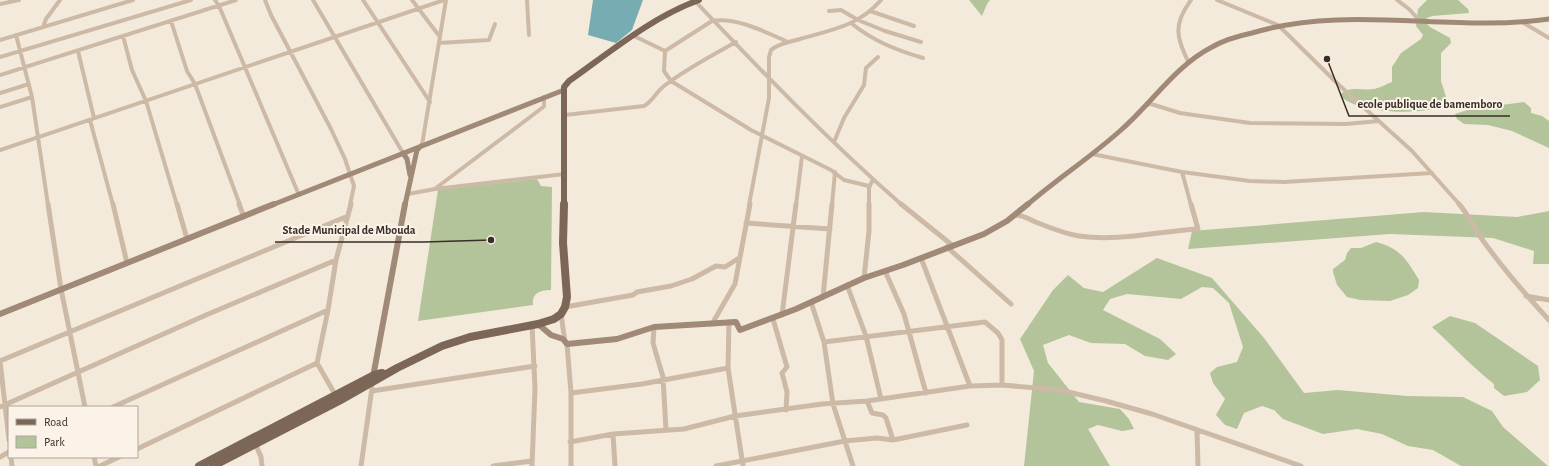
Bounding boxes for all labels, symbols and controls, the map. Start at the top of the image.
callout: ecole publique de bamemboro [1349,92,1510,116]
text: ecole publique de bamemboro [1358,98,1503,110]
callout: Stade Municipal de Mbouda [275,218,424,242]
text: Stade Municipal de Mbouda [282,224,416,236]
legend [8,406,138,458]
text: Road [44,416,68,428]
text: Park [44,436,65,448]

